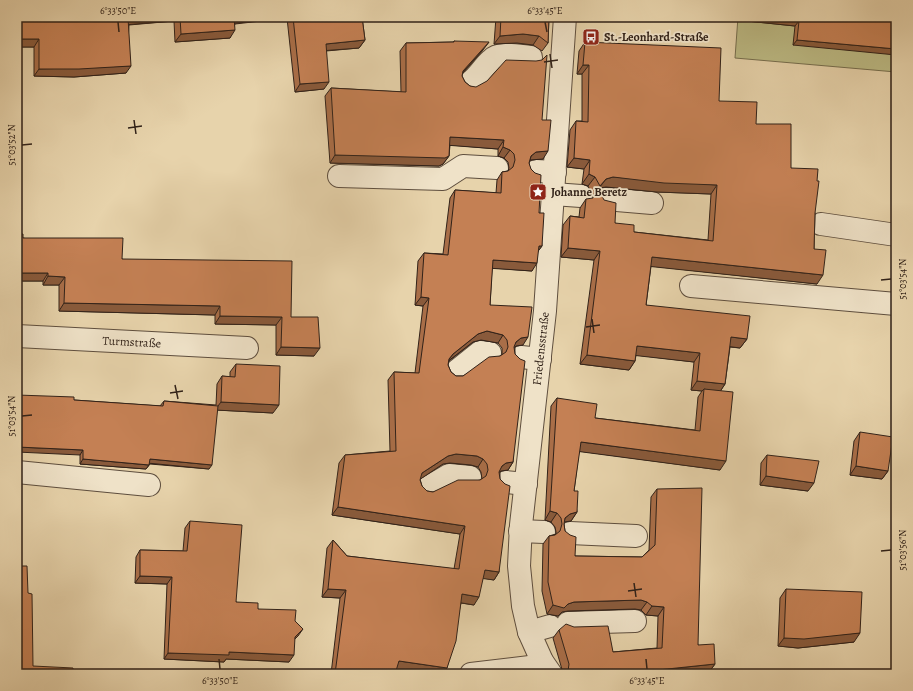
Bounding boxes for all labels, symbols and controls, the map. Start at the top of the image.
text: 6°33'50"E [100,4,136,17]
text: 6°33'45"E [527,4,563,17]
bus stop icon: St.-Leonhard-Straße [581,27,601,47]
place label: St.-Leonhard-Straße [604,29,709,45]
text: 51°03'52"N [5,124,18,166]
place icon: Johanne Beretz [528,182,548,202]
place label: Johanne Beretz [551,184,628,200]
text: 51°03'54"N [896,259,909,300]
street label: Friedensstraße [529,311,553,386]
street label: Turmstraße [102,332,162,352]
text: 51°03'54"N [5,396,18,437]
text: 51°03'56"N [896,529,909,571]
text: 6°33'50"E [202,674,238,687]
text: 6°33'45"E [629,674,665,687]

